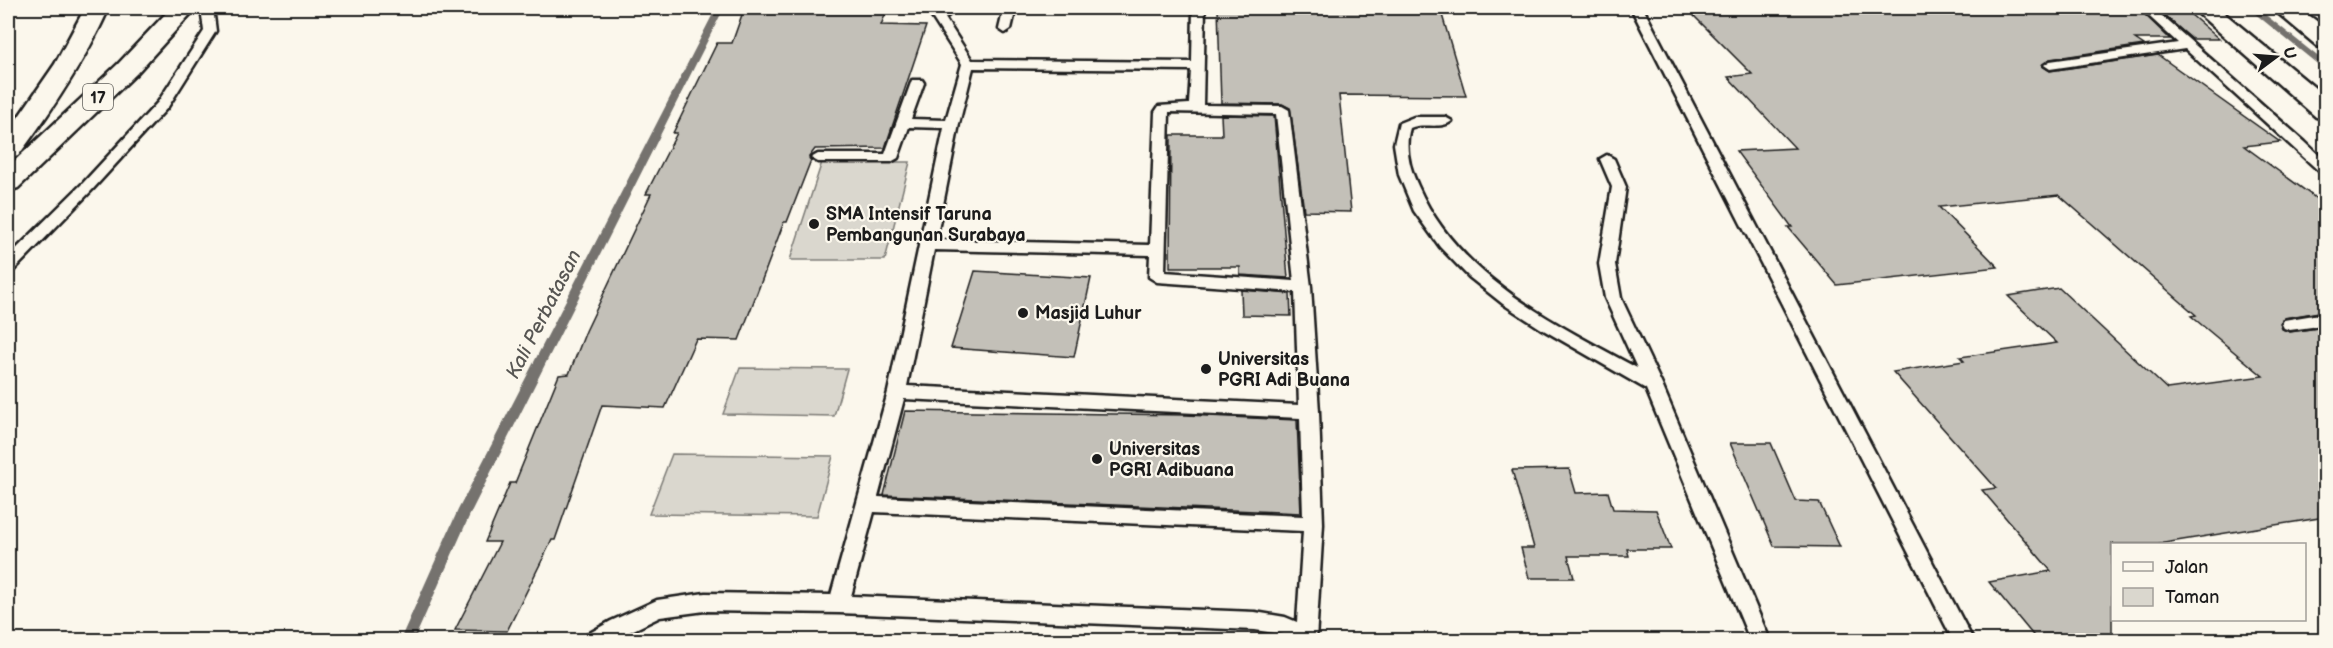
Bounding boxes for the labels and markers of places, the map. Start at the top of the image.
place label: SMA Intensif Taruna Pembangunan Surabaya [826,204,1025,246]
marker: SMA Intensif Taruna Pembangunan Surabaya [807,217,821,231]
place label: Masjid Luhur [1035,303,1142,324]
marker: Masjid Luhur [1016,306,1030,320]
place label: Universitas PGRI Adi Buana [1218,349,1350,391]
marker: Universitas PGRI Adi Buana [1199,362,1213,376]
place label: Universitas PGRI Adibuana [1109,439,1234,481]
marker: Universitas PGRI Adibuana [1090,452,1104,466]

